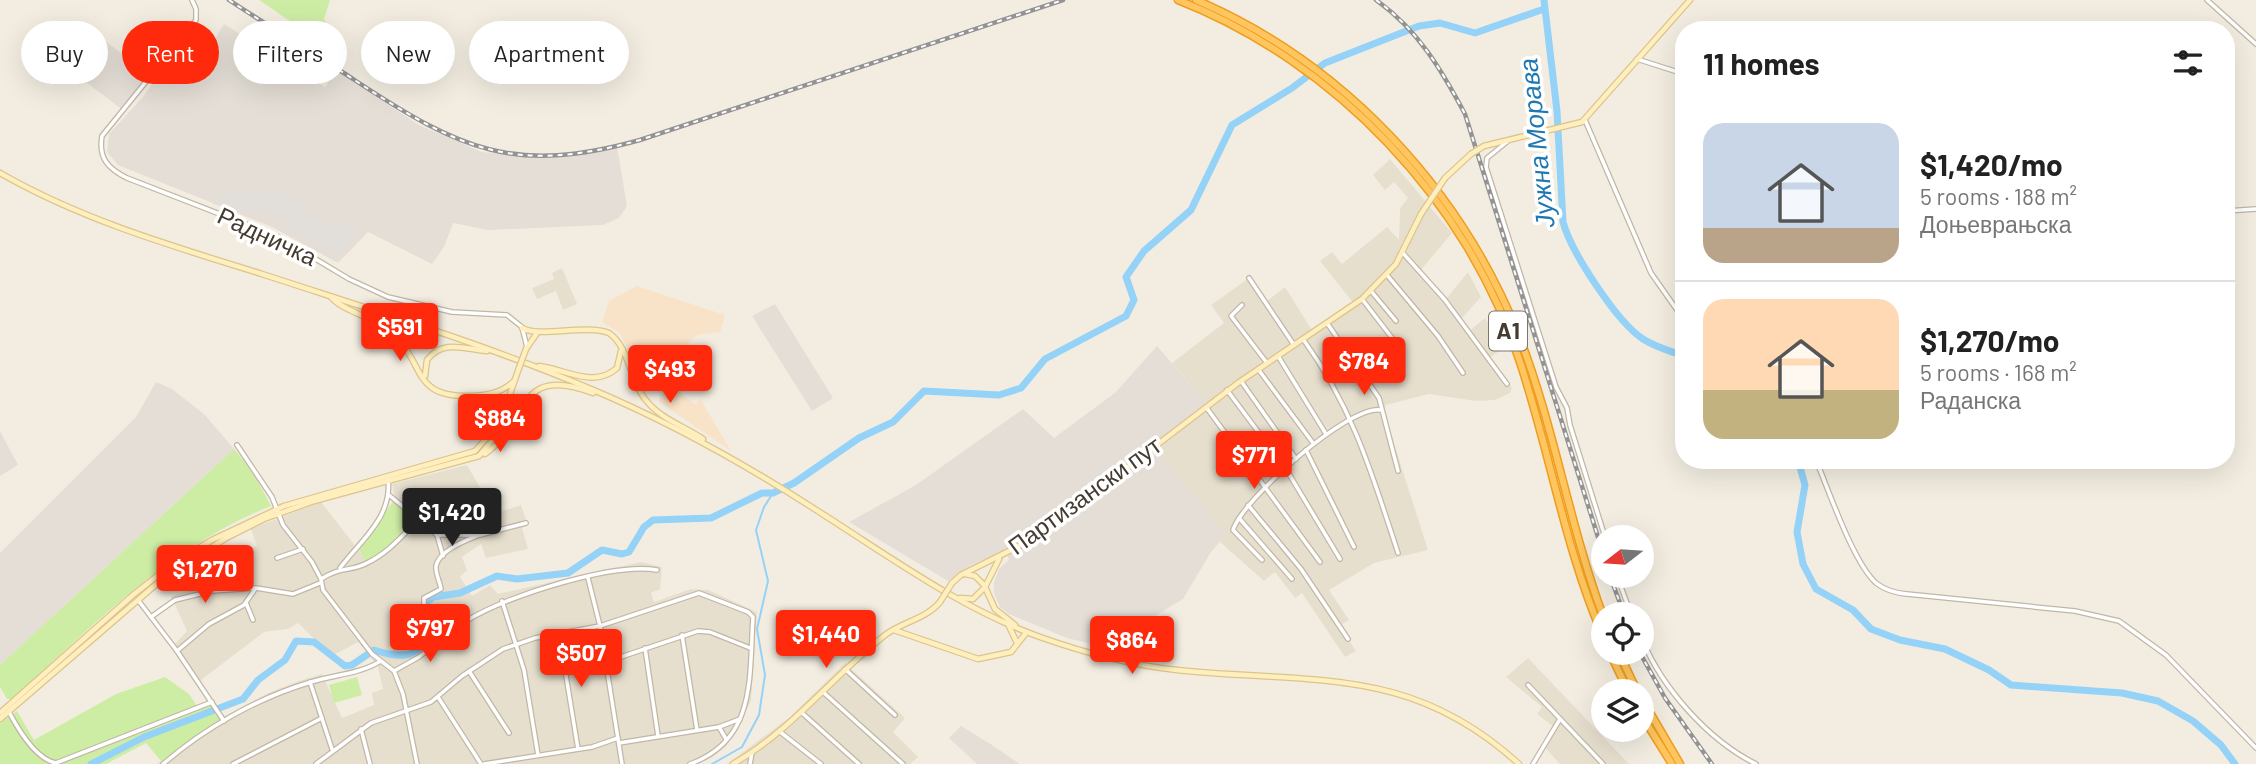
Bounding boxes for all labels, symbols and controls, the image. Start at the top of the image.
chip: Buy [21,21,108,84]
chip: Rent [122,21,219,84]
chip: Filters [233,21,347,84]
chip: New [361,21,455,84]
chip: Apartment [469,21,629,84]
icon: filters [2169,44,2207,82]
text: 11 homes [1703,45,1820,81]
water label: Јужна Морава [1511,57,1560,231]
text: $1,420/mo [1920,146,2063,182]
icon: home [1759,151,1843,235]
text: 5 rooms · 188 m² [1920,182,2077,210]
street label: Радничка [213,200,322,271]
text: Доњеврањска [1920,210,2071,238]
pin: $591 [359,304,441,363]
text: $591 [377,312,423,340]
road number: A1 [1489,312,1527,350]
text: $1,270/mo [1920,322,2060,358]
icon: home [1759,327,1843,411]
pin: $784 [1323,338,1405,397]
pin: $493 [629,346,711,405]
text: $784 [1339,346,1389,374]
text: $493 [644,354,696,382]
text: 5 rooms · 168 m² [1920,358,2077,386]
text: Раданска [1920,386,2021,414]
pin: $884 [459,394,541,454]
text: $884 [474,403,526,431]
street label: Партизански пут [1002,430,1166,560]
pin: $771 [1213,432,1295,491]
text: $771 [1232,440,1276,468]
pin: $1,420 [395,489,509,548]
text: $1,420 [418,497,486,525]
north arrow [1591,525,1654,588]
map controls [1591,525,1654,742]
pin: $1,270 [148,546,262,605]
text: $1,270 [173,554,237,582]
button: locate [1591,602,1654,665]
pin: $797 [389,604,471,664]
pin: $1,440 [769,610,883,670]
text: $797 [406,613,454,641]
pin: $864 [1091,616,1173,676]
text: $1,440 [792,619,860,647]
text: $864 [1106,625,1158,653]
pin: $507 [540,630,622,689]
text: $507 [556,638,606,666]
button: layers [1591,679,1654,742]

